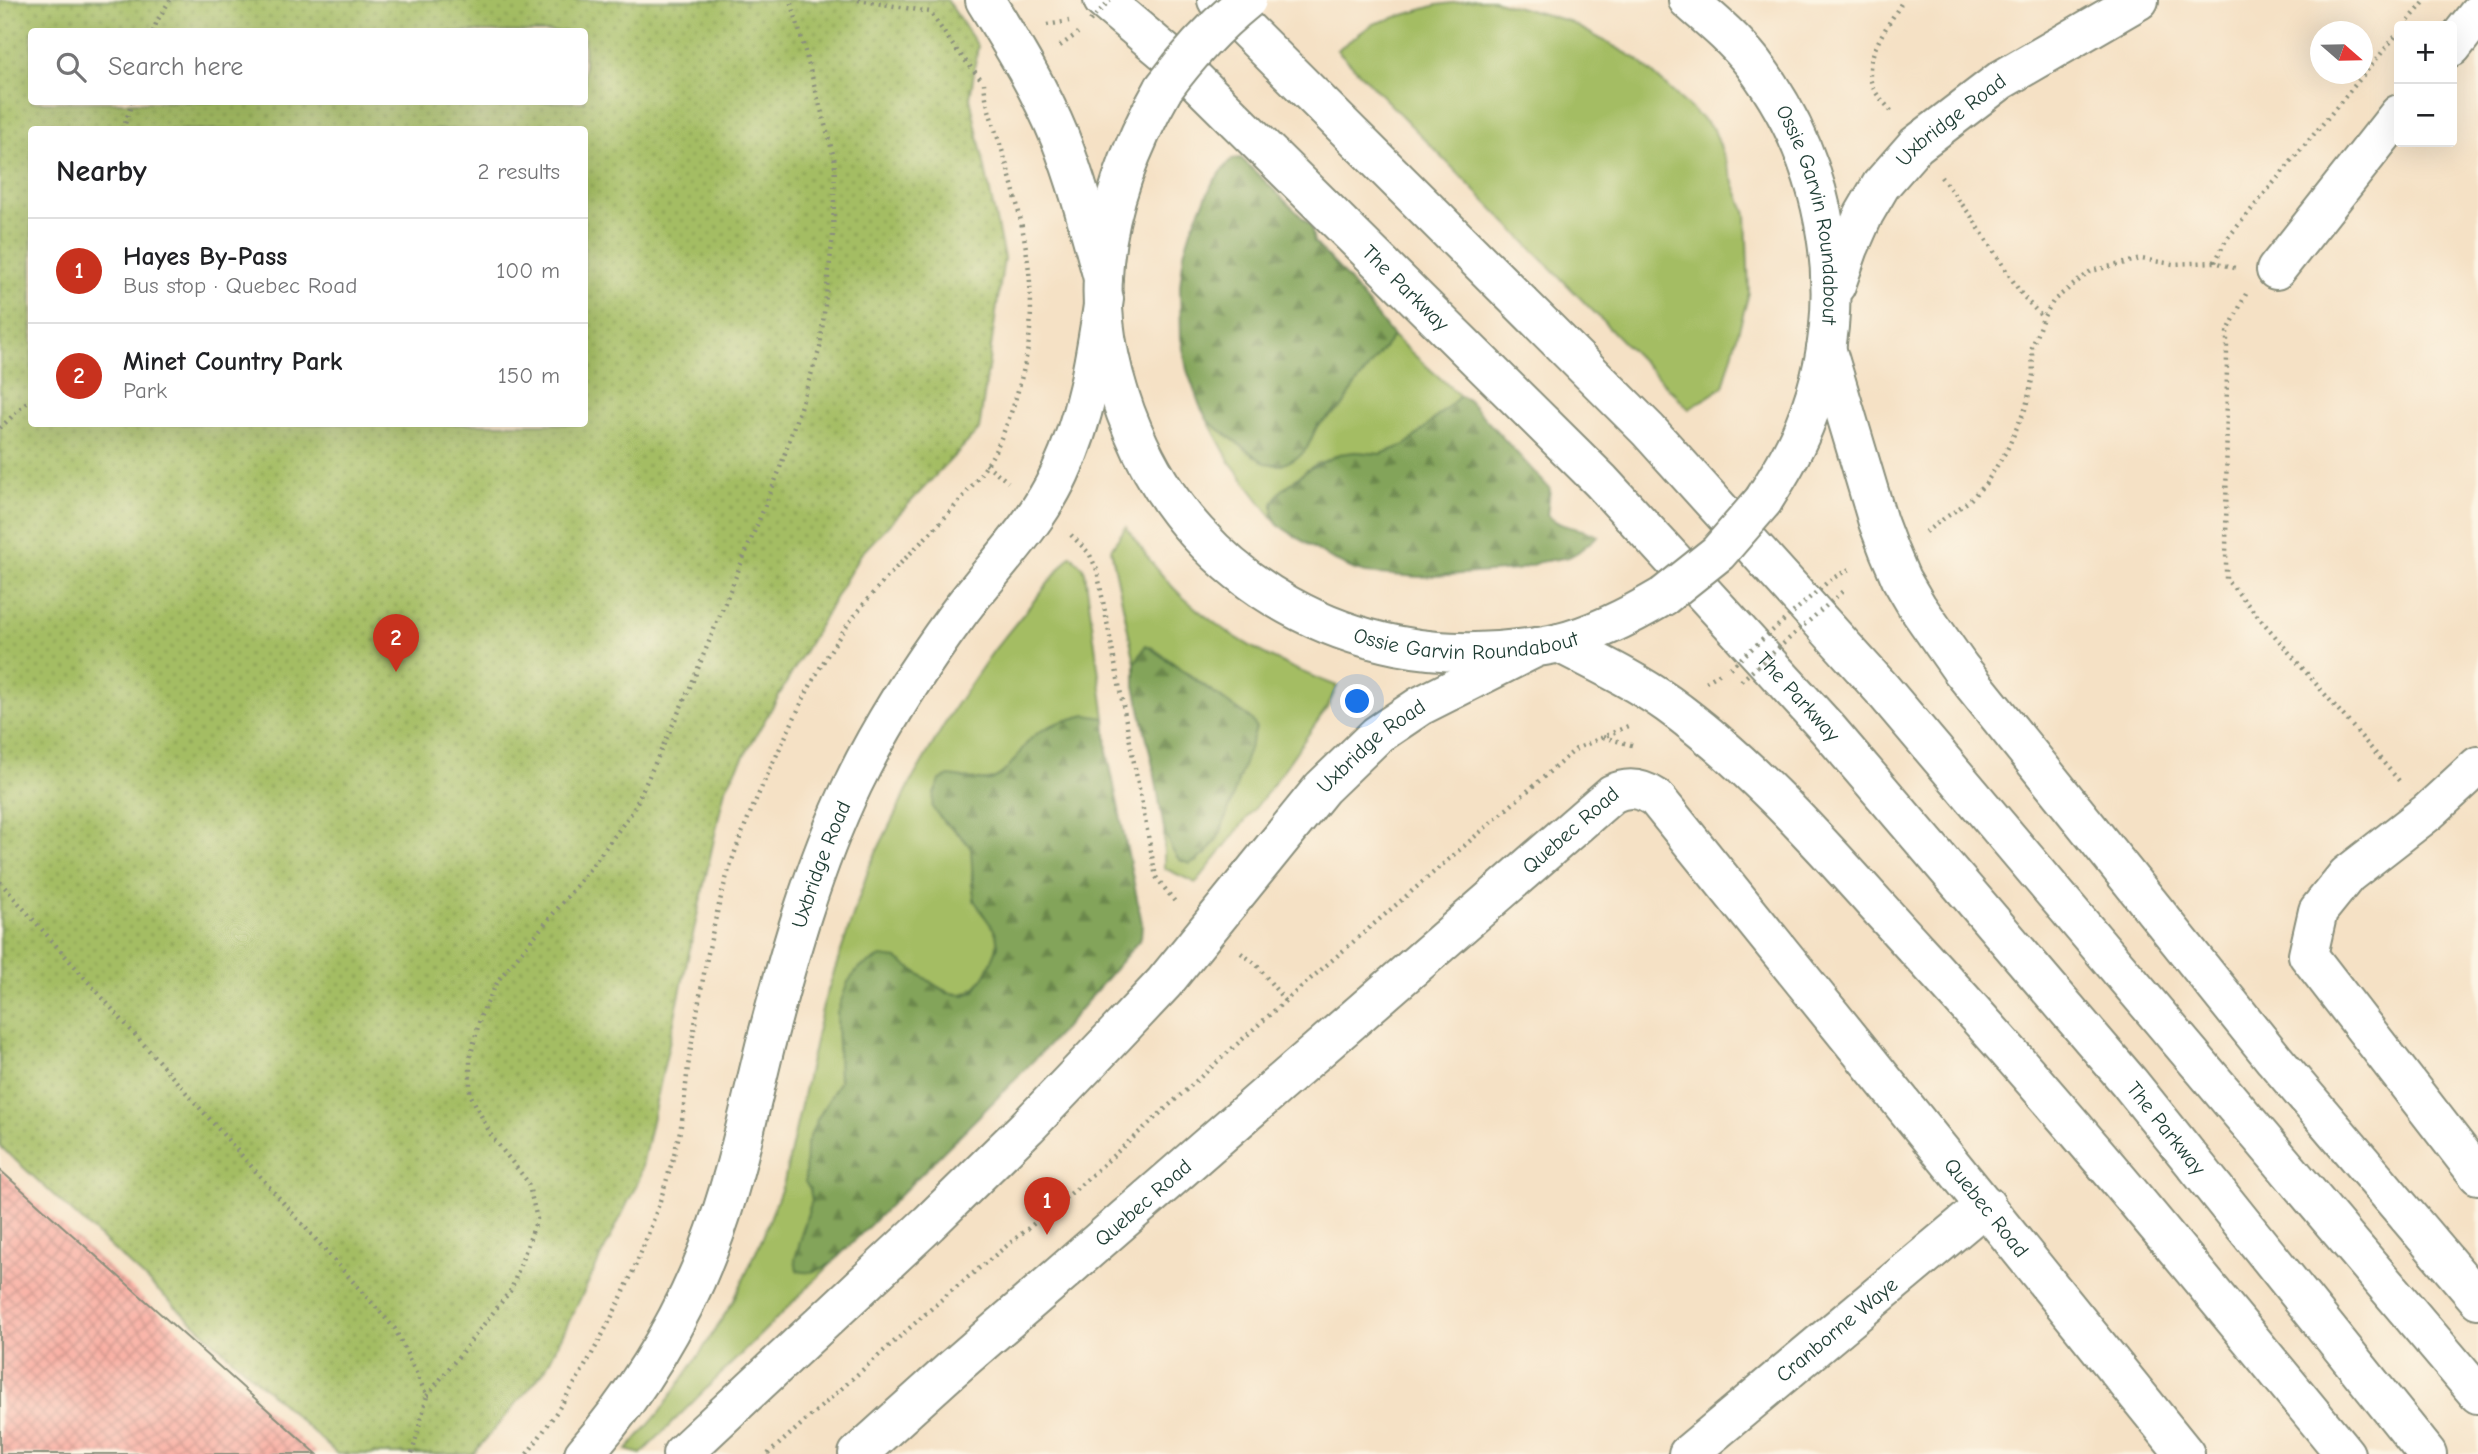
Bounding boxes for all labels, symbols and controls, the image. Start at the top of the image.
north arrow [2310,21,2373,84]
map controls [2394,21,2457,147]
button: + [2394,21,2457,84]
search box [28,28,588,105]
icon: search [52,48,90,86]
text: Search here [108,52,243,82]
street label: Uxbridge Road [1891,69,2011,171]
button: − [2394,84,2457,147]
street label: Ossie Garvin Roundabout [1771,101,1842,327]
text: Nearby [56,154,147,189]
text: 2 results [478,158,560,185]
street label: The Parkway [1357,240,1455,336]
text: Hayes By-Pass [123,242,287,272]
text: 1 [74,257,84,284]
text: 100 m [496,257,560,284]
text: Bus stop · Quebec Road [123,272,357,299]
text: Minet Country Park [123,347,343,377]
text: 2 [73,362,85,389]
text: 150 m [498,362,560,389]
text: Park [123,377,167,404]
pin: 2 [373,614,419,672]
street label: Ossie Garvin Roundabout [1351,623,1582,664]
street label: The Parkway [1752,647,1845,747]
your location [1340,684,1374,718]
street label: Uxbridge Road [1312,694,1430,798]
street label: Quebec Road [1517,782,1624,879]
street label: Uxbridge Road [787,797,856,931]
street label: The Parkway [2122,1077,2211,1180]
street label: Quebec Road [1939,1153,2033,1262]
street label: Quebec Road [1090,1154,1196,1251]
pin: 1 [1024,1177,1070,1235]
street label: Cranborne Waye [1771,1272,1902,1387]

